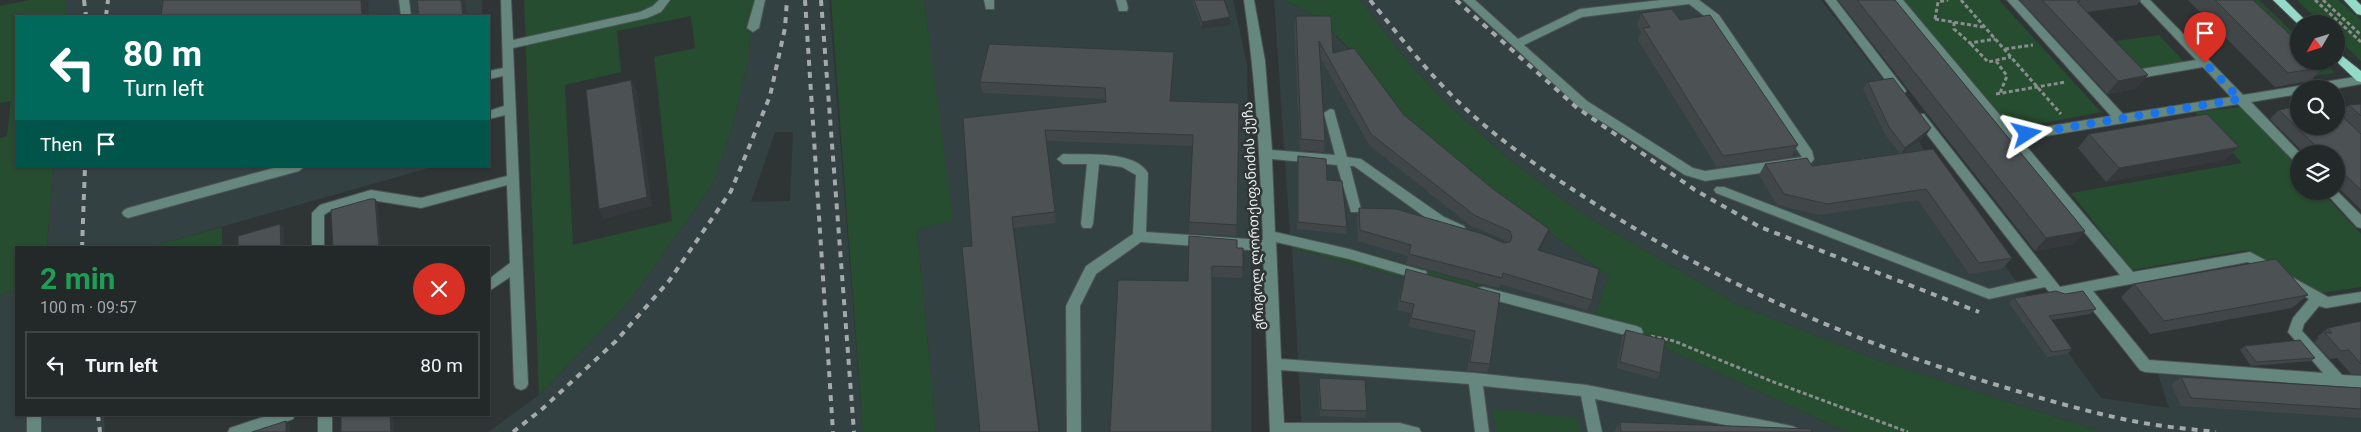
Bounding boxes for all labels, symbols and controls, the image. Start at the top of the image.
pin [2184,12,2226,63]
north arrow [2290,15,2345,70]
map controls [2290,15,2345,200]
icon: arrive [2191,19,2219,47]
text: 80 m [123,34,202,75]
icon: left [40,35,105,100]
text: Turn left [123,76,204,101]
button: search [2290,80,2345,135]
street label: გრიგოლ ლორთქიფანიძის ქუჩა [1239,101,1268,331]
position arrow [2000,107,2052,159]
icon: arrive [92,130,120,158]
text: Then [40,133,82,156]
button: layers [2290,145,2345,200]
text: 2 min [40,261,115,296]
button: close [413,263,465,315]
text: 100 m · 09:57 [40,298,137,317]
icon: left [42,351,70,379]
text: Turn left [85,354,158,377]
text: 80 m [420,354,463,377]

